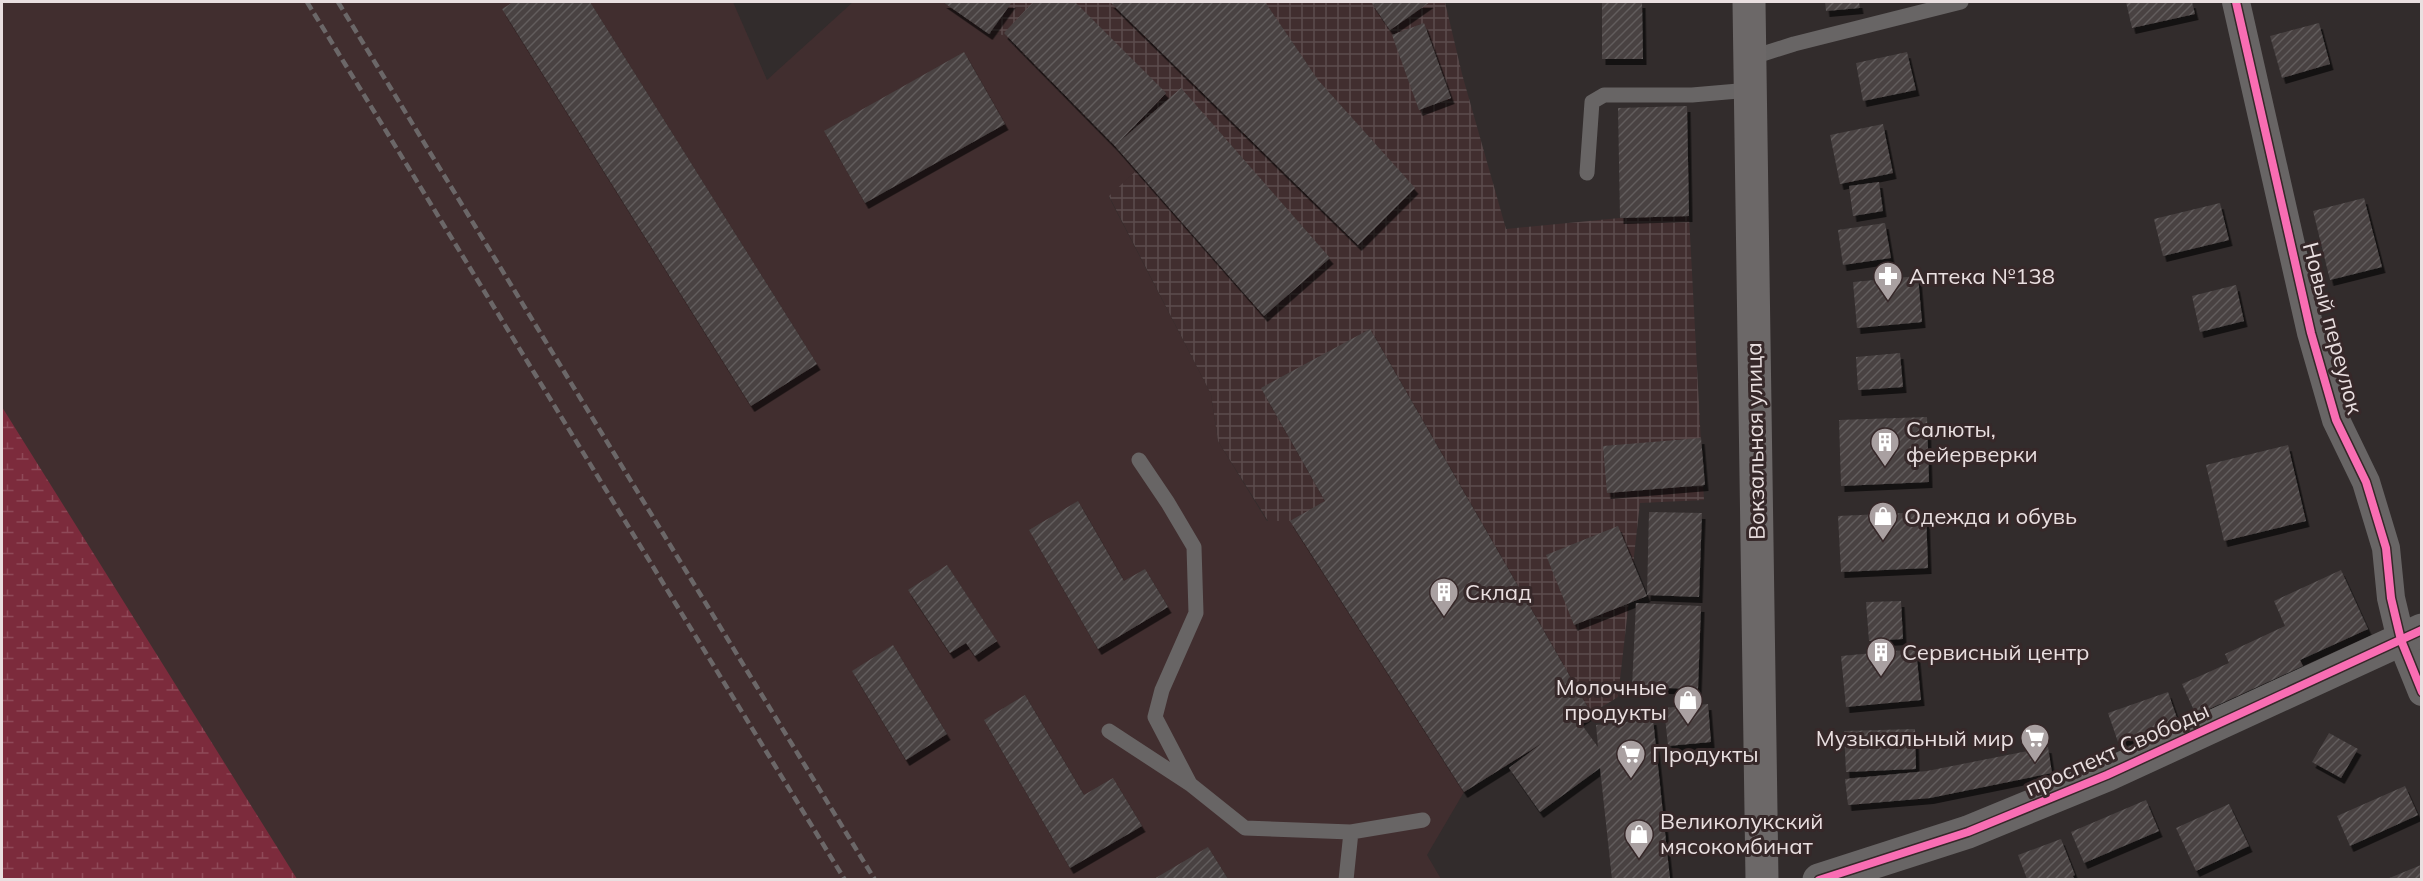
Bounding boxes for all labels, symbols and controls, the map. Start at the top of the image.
street label: Новый переулок [2297,239,2369,417]
pharmacy icon: Аптека №138 [1872,260,1904,302]
place label: Аптека №138 [1909,262,2055,290]
street label: Вокзальная улица [1739,342,1771,540]
place label: Салюты, фейерверки [1906,415,2038,468]
building icon: Салюты, фейерверки [1869,426,1901,468]
shop icon: Одежда и обувь [1867,500,1899,542]
place label: Одежда и обувь [1904,502,2077,530]
building icon: Склад [1428,576,1460,618]
place label: Склад [1465,578,1532,606]
building icon: Сервисный центр [1865,636,1897,678]
place label: Сервисный центр [1902,638,2090,666]
place label: Молочные продукты [1556,673,1667,726]
shop icon: Молочные продукты [1672,684,1704,726]
street label: проспект Свободы [2021,696,2213,802]
supermarket icon: Музыкальный мир [2019,722,2051,764]
place label: Музыкальный мир [1816,724,2014,752]
supermarket icon: Продукты [1615,738,1647,780]
place label: Продукты [1652,740,1759,768]
place label: Великолукский мясокомбинат [1660,807,1823,860]
shop icon: Великолукский мясокомбинат [1623,818,1655,860]

